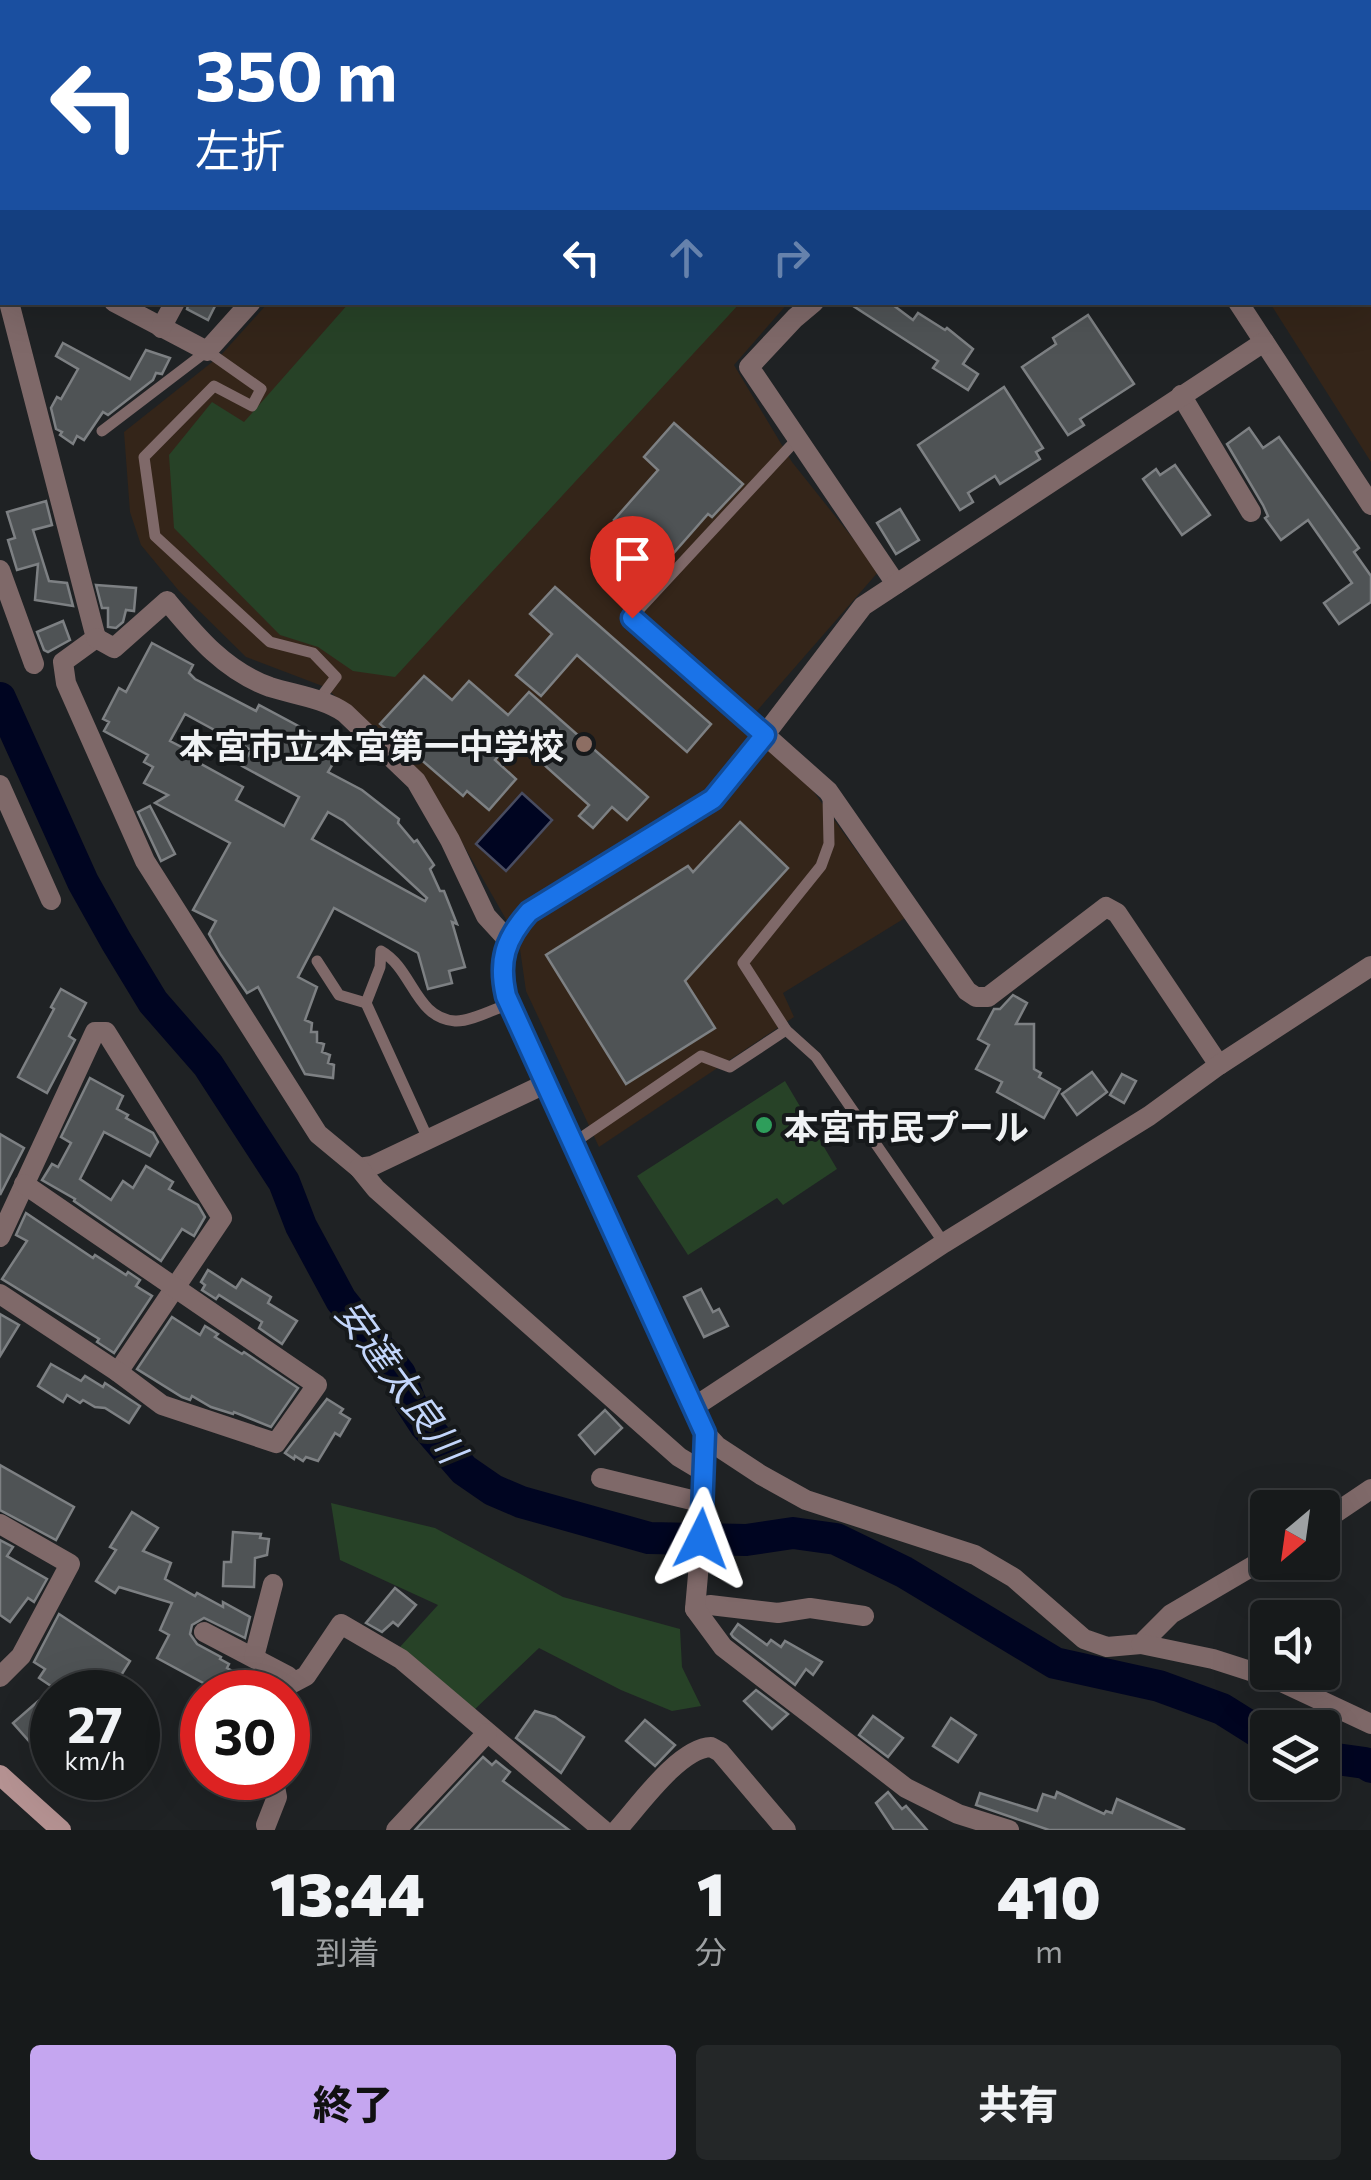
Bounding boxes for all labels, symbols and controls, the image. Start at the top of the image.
text: 350 m [195,30,398,115]
icon: left [30,40,160,170]
text: 左折 [195,121,285,176]
icon: left [554,230,609,285]
icon: ahead [659,230,714,285]
icon: right [764,230,819,285]
pin [590,516,675,619]
icon: arrive [605,531,660,586]
place label: 本宮市立本宮第一中学校 [179,723,564,766]
marker: 本宮市立本宮第一中学校 [573,733,595,755]
place label: 本宮市民プール [784,1104,1029,1147]
marker: 本宮市民プール [753,1114,775,1136]
water label: 安達太良川 [327,1289,479,1474]
position arrow [649,1487,753,1591]
north arrow [1250,1490,1340,1580]
map controls [1250,1490,1340,1800]
button: sound [1250,1600,1340,1690]
speed limit sign: 30 [180,1670,310,1800]
text: 27 [67,1692,123,1753]
button: layers [1250,1710,1340,1800]
text: km/h [65,1745,125,1775]
text: 13:44 [270,1855,425,1928]
text: 1 [697,1855,725,1928]
text: 410 [997,1858,1101,1931]
text: m [1035,1930,1063,1970]
text: 到着 [315,1931,379,1971]
text: 分 [695,1931,727,1971]
button: 終了 [30,2045,676,2160]
button: 共有 [696,2045,1341,2160]

